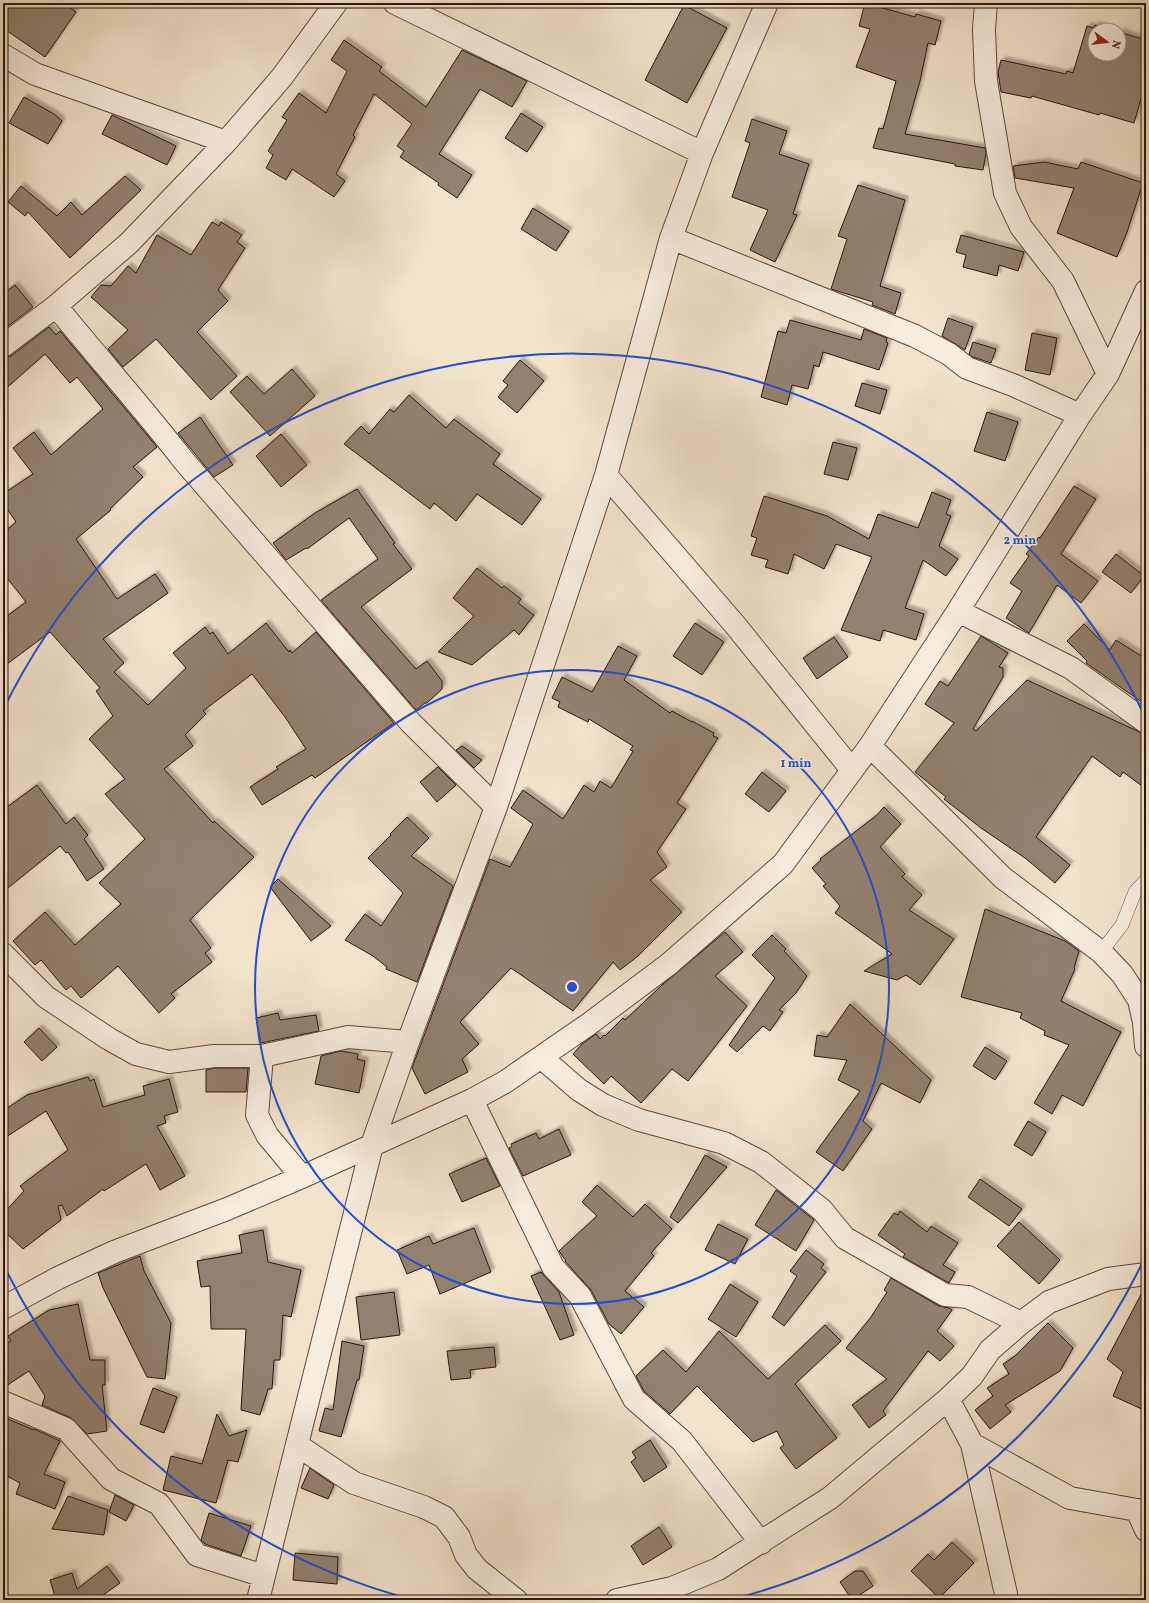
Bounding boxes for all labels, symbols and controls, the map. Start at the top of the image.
north arrow [1087,22,1127,62]
text: N [1107,38,1123,50]
text: 2 min [1004,533,1036,549]
text: 1 min [781,756,812,772]
centre of rings [565,980,579,994]

